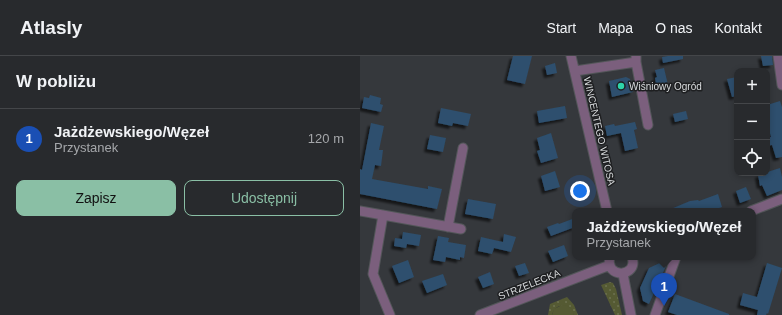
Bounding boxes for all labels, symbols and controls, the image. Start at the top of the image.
text: Atlasly [20,17,82,38]
text: Start [547,20,576,36]
text: Mapa [598,20,633,36]
text: O nas [655,20,693,36]
text: Kontakt [715,20,762,36]
map controls [734,68,770,176]
button: + [734,68,770,104]
text: W pobliżu [16,72,96,91]
street label: WINCENTEGO WITOSA [582,76,617,187]
marker: Wiśniowy Ogród [616,81,626,91]
place label: Wiśniowy Ogród [629,81,702,92]
button: − [734,104,770,140]
text: Jażdżewskiego/Węzeł [54,123,209,140]
text: 1 [25,131,33,146]
text: 120 m [308,131,344,146]
text: Przystanek [54,140,118,155]
button: locate [734,140,770,176]
button: Zapisz [16,180,176,216]
button: Udostępnij [184,180,344,216]
your location [570,181,590,201]
popup [572,208,756,260]
text: Jażdżewskiego/Węzeł [586,218,742,235]
text: Przystanek [586,235,651,250]
street label: STRZELECKA [497,267,562,302]
pin: 1 [651,273,677,306]

